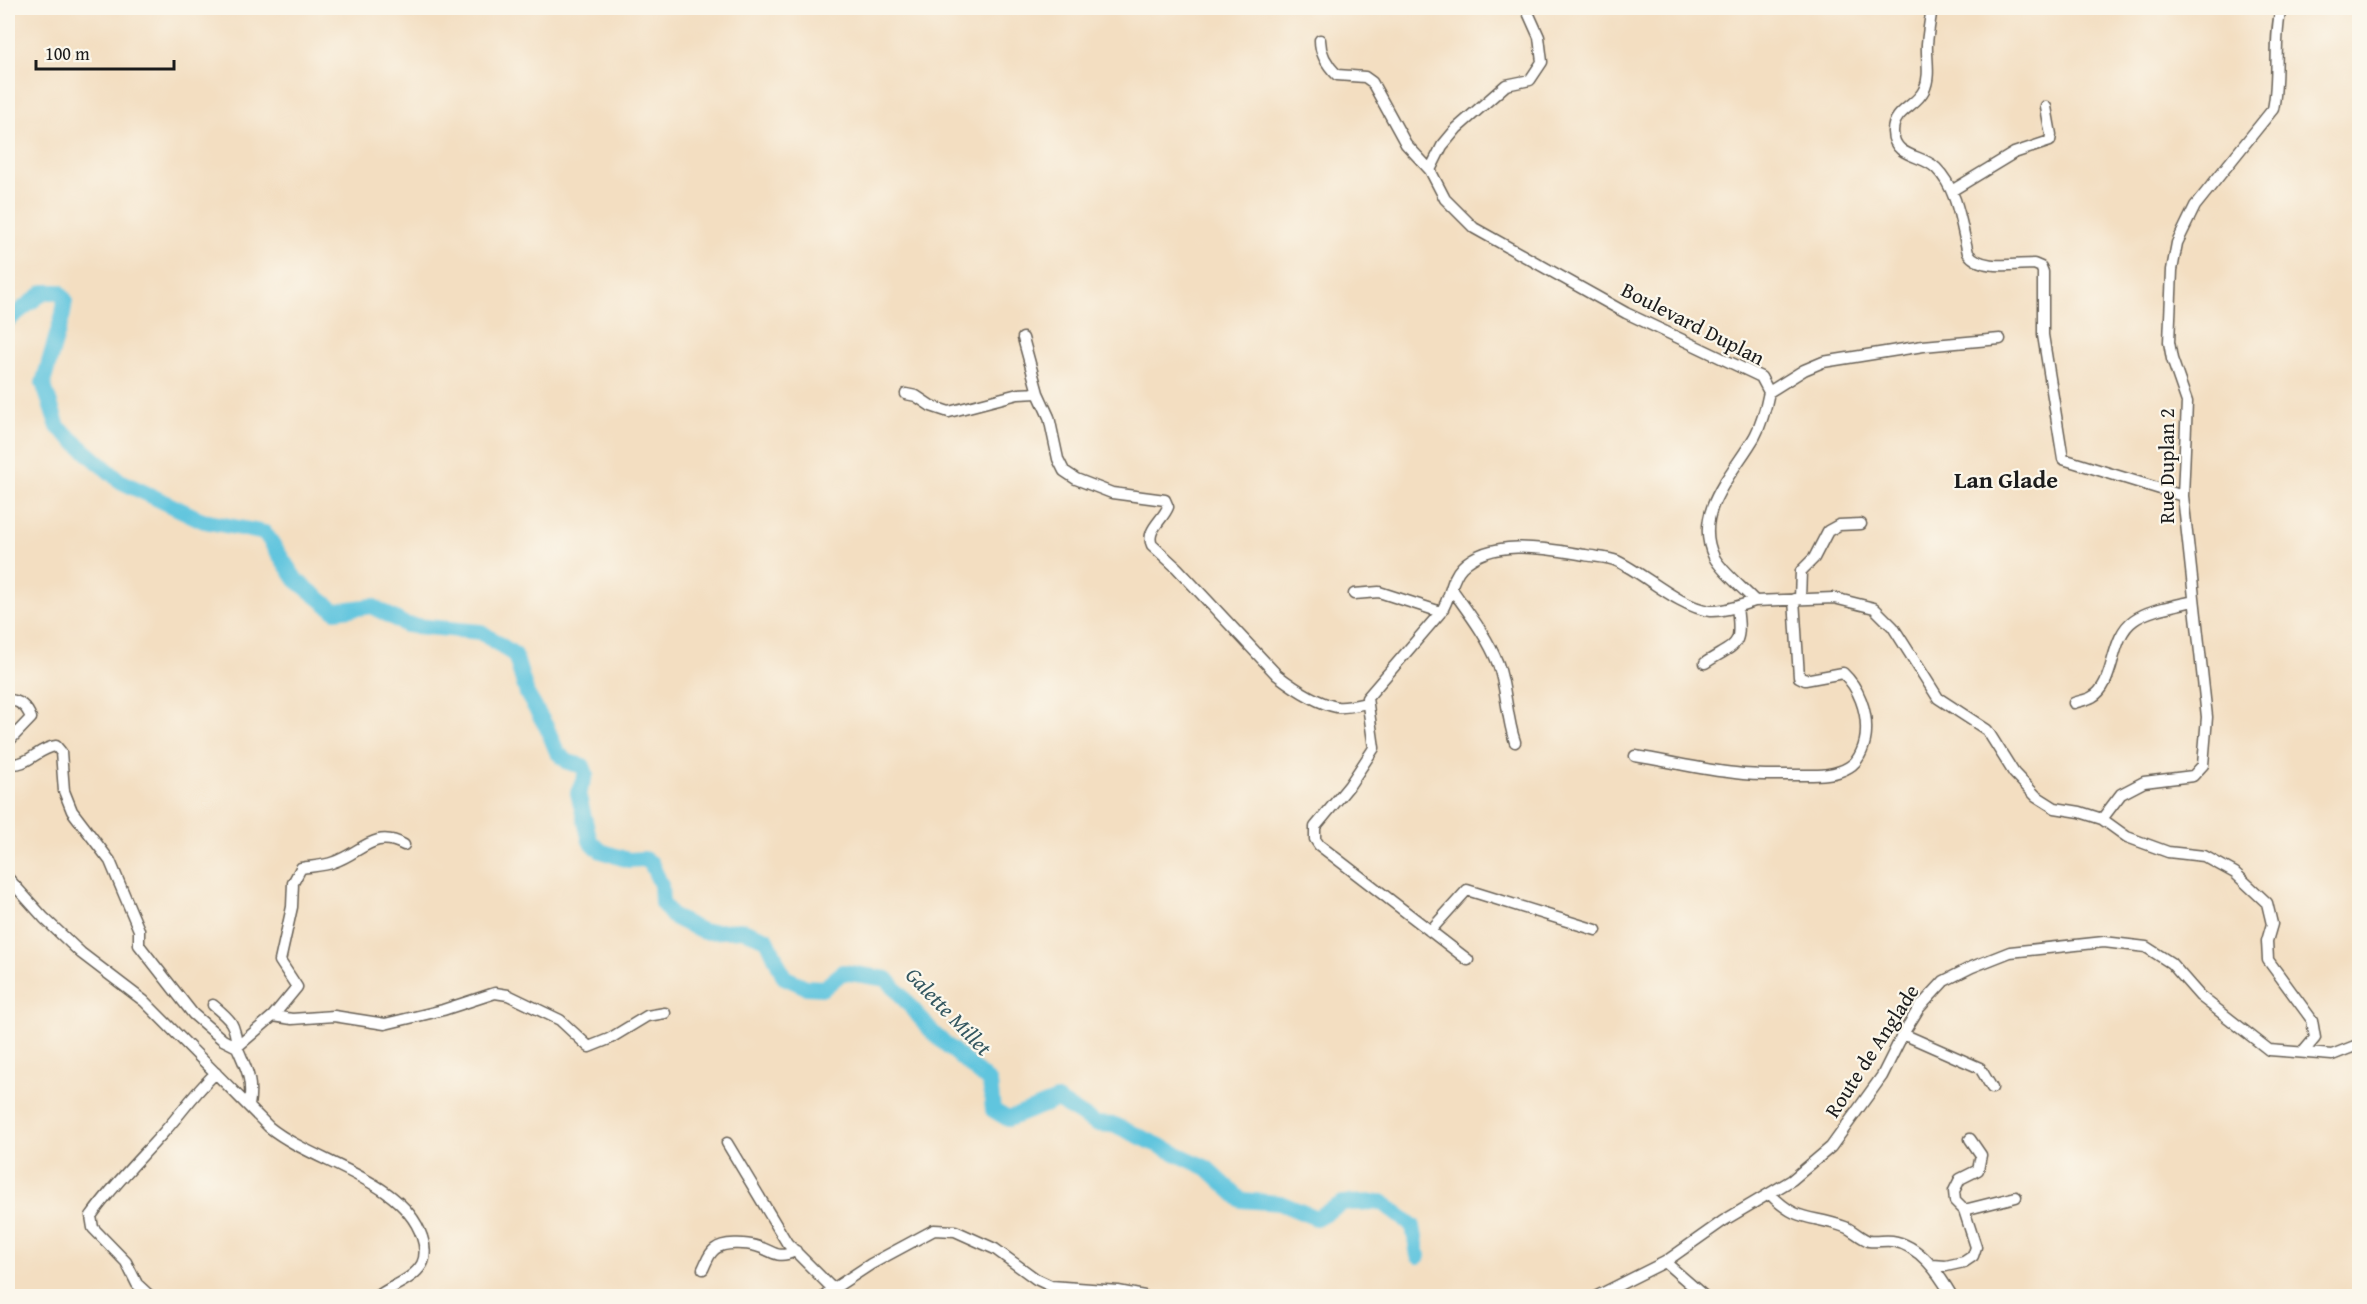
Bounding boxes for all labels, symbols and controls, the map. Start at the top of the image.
scale bar [36,33,174,71]
text: 100 m [45,40,90,67]
street label: Boulevard Duplan [1616,274,1770,373]
street label: Rue Duplan 2 [2151,408,2182,524]
district label: Lan Glade [1954,462,2058,497]
water label: Galette Millet [899,960,1000,1063]
street label: Route de Anglade [1817,978,1926,1124]

